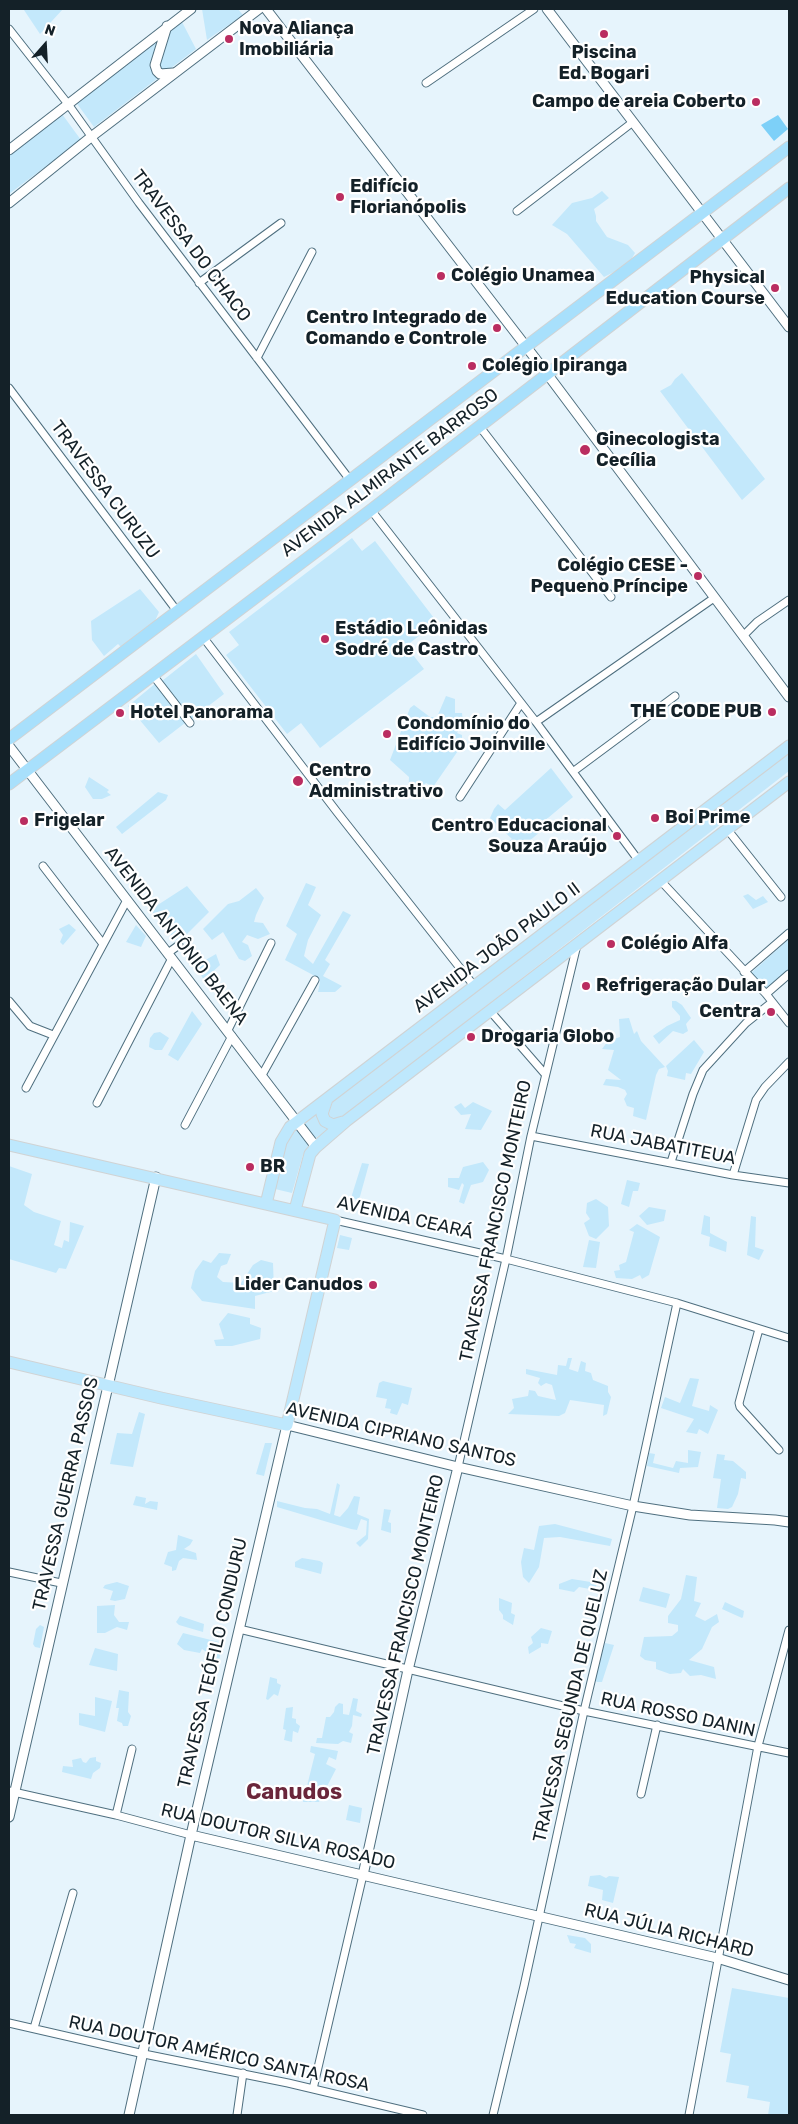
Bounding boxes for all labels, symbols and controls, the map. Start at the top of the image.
place label: Nova Aliança Imobiliária [239,18,354,60]
north arrow [20,20,70,70]
text: N [43,21,58,40]
marker: Piscina Ed. Bogari [598,28,610,40]
marker: Nova Aliança Imobiliária [223,33,235,45]
place label: Piscina Ed. Bogari [559,42,649,84]
place label: Campo de areia Coberto [532,91,746,113]
marker: Campo de areia Coberto [750,96,762,108]
street label: TRAVESSA DO CHACO [127,166,255,326]
place label: Edifício Florianópolis [350,176,466,218]
marker: Edifício Florianópolis [334,191,346,203]
place label: Colégio Unamea [451,265,595,287]
place label: Physical Education Course [606,267,765,310]
marker: Colégio Unamea [435,270,447,282]
marker: Physical Education Course [769,282,781,294]
place label: Centro Integrado de Comando e Controle [306,307,487,350]
marker: Centro Integrado de Comando e Controle [491,322,503,334]
place label: Colégio Ipiranga [482,355,627,377]
marker: Colégio Ipiranga [466,360,478,372]
street label: AVENIDA ALMIRANTE BARROSO [277,384,503,562]
street label: TRAVESSA CURUZU [46,417,164,563]
place label: Ginecologista Cecília [596,429,720,472]
marker: Ginecologista Cecília [578,443,592,457]
place label: Colégio CESE - Pequeno Príncipe [530,555,688,598]
marker: Colégio CESE - Pequeno Príncipe [692,570,704,582]
place label: Estádio Leônidas Sodré de Castro [335,618,488,660]
marker: Estádio Leônidas Sodré de Castro [319,633,331,645]
place label: THE CODE PUB [630,701,762,723]
place label: Hotel Panorama [130,702,273,724]
marker: THE CODE PUB [766,706,778,718]
marker: Hotel Panorama [114,707,126,719]
place label: Condomínio do Edifício Joinville [397,713,546,756]
marker: Condomínio do Edifício Joinville [381,728,393,740]
place label: Centro Administrativo [309,760,443,802]
marker: Centro Administrativo [291,774,305,788]
place label: Boi Prime [665,807,750,829]
place label: Frigelar [34,810,104,832]
marker: Boi Prime [649,812,661,824]
marker: Frigelar [18,815,30,827]
place label: Centro Educacional Souza Araújo [431,815,607,858]
marker: Centro Educacional Souza Araújo [611,830,623,842]
street label: AVENIDA ANTÔNIO BAENA [100,843,252,1029]
street label: AVENIDA JOÃO PAULO II [409,878,585,1018]
place label: Colégio Alfa [621,933,728,955]
marker: Colégio Alfa [605,938,617,950]
place label: Refrigeração Dular [596,975,765,997]
marker: Refrigeração Dular [580,980,592,992]
place label: Centra [699,1001,761,1023]
marker: Centra [765,1006,777,1018]
place label: Drogaria Globo [481,1026,614,1048]
marker: Drogaria Globo [465,1031,477,1043]
street label: TRAVESSA FRANCISCO MONTEIRO [456,1078,536,1364]
street label: RUA JABATITEUA [589,1120,737,1170]
place label: BR [260,1156,285,1178]
marker: BR [244,1161,256,1173]
street label: AVENIDA CEARÁ [335,1192,475,1244]
place label: Lider Canudos [234,1274,363,1296]
marker: Lider Canudos [367,1279,379,1291]
street label: TRAVESSA GUERRA PASSOS [29,1375,103,1613]
street label: AVENIDA CIPRIANO SANTOS [284,1398,518,1472]
street label: TRAVESSA FRANCISCO MONTEIRO [363,1472,449,1758]
street label: TRAVESSA TEÓFILO CONDURU [174,1536,252,1790]
street label: TRAVESSA SEGUNDA DE QUELUZ [529,1567,613,1845]
street label: RUA ROSSO DANIN [599,1688,757,1742]
district label: Canudos [246,1780,342,1806]
street label: RUA DOUTOR SILVA ROSADO [159,1799,397,1875]
street label: RUA JÚLIA RICHARD [582,1899,756,1963]
street label: RUA DOUTOR AMÉRICO SANTA ROSA [67,2012,371,2096]

